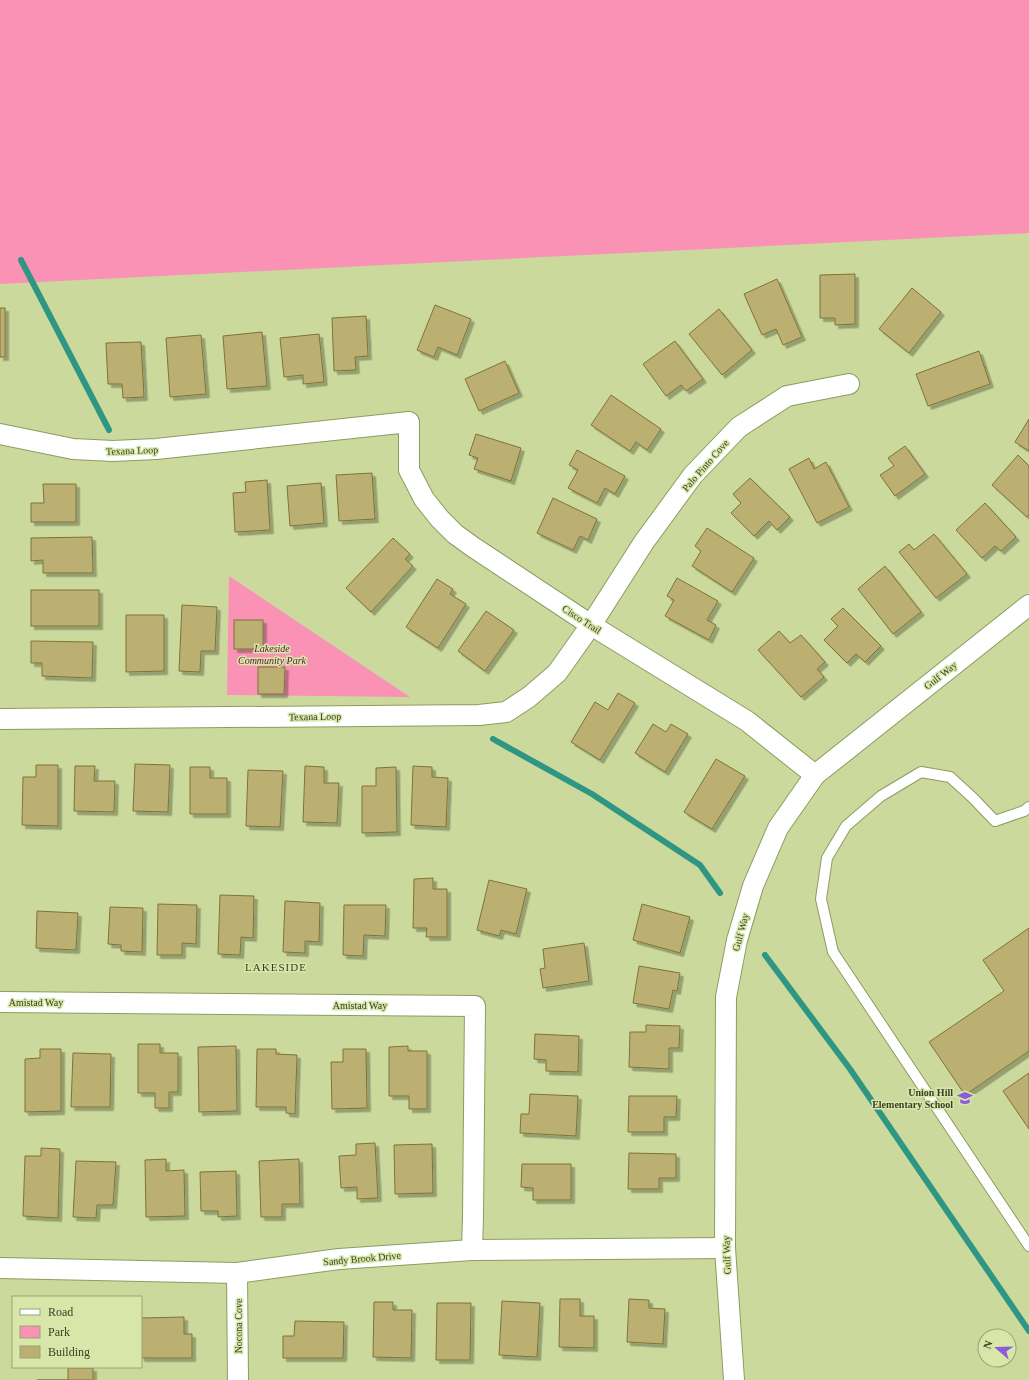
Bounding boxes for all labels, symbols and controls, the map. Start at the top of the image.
street label: Palo Pinto Cove [680,437,731,493]
street label: Texana Loop [106,444,158,457]
street label: Cisco Trail [560,603,603,636]
park label: Lakeside Community Park [238,643,307,666]
street label: Gulf Way [922,659,959,692]
street label: Texana Loop [289,711,341,722]
street label: Gulf Way [730,912,751,952]
district label: LAKESIDE [245,961,307,973]
street label: Amistad Way [9,997,63,1008]
street label: Amistad Way [333,1000,387,1011]
place label: Union Hill Elementary School [872,1087,953,1110]
school or university icon: Union Hill Elementary School [956,1089,974,1107]
street label: Gulf Way [720,1235,733,1275]
street label: Sandy Brook Drive [323,1250,402,1267]
legend [12,1296,142,1368]
street label: Nocona Cove [233,1298,244,1353]
text: Road [48,1305,73,1319]
text: Park [48,1325,70,1339]
north arrow [977,1328,1017,1368]
text: N [981,1339,995,1350]
text: Building [48,1345,90,1359]

